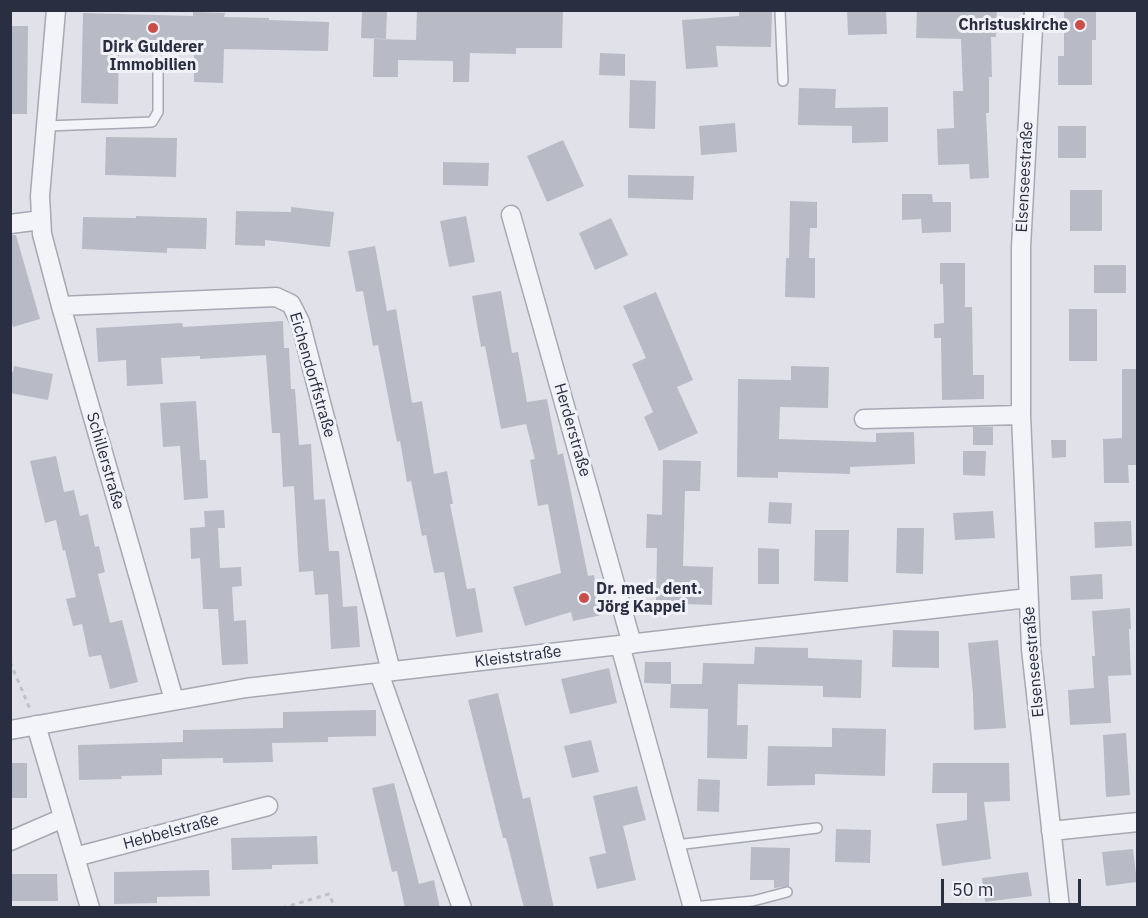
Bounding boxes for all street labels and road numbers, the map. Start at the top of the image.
street label: Elsenseestraße [1012,121,1038,233]
street label: Eichendorffstraße [285,310,339,440]
street label: Herderstraße [549,381,595,479]
street label: Schillerstraße [82,410,128,512]
street label: Elsenseestraße [1020,606,1048,718]
street label: Kleiststraße [474,642,562,672]
street label: Hebbelstraße [121,810,221,854]

